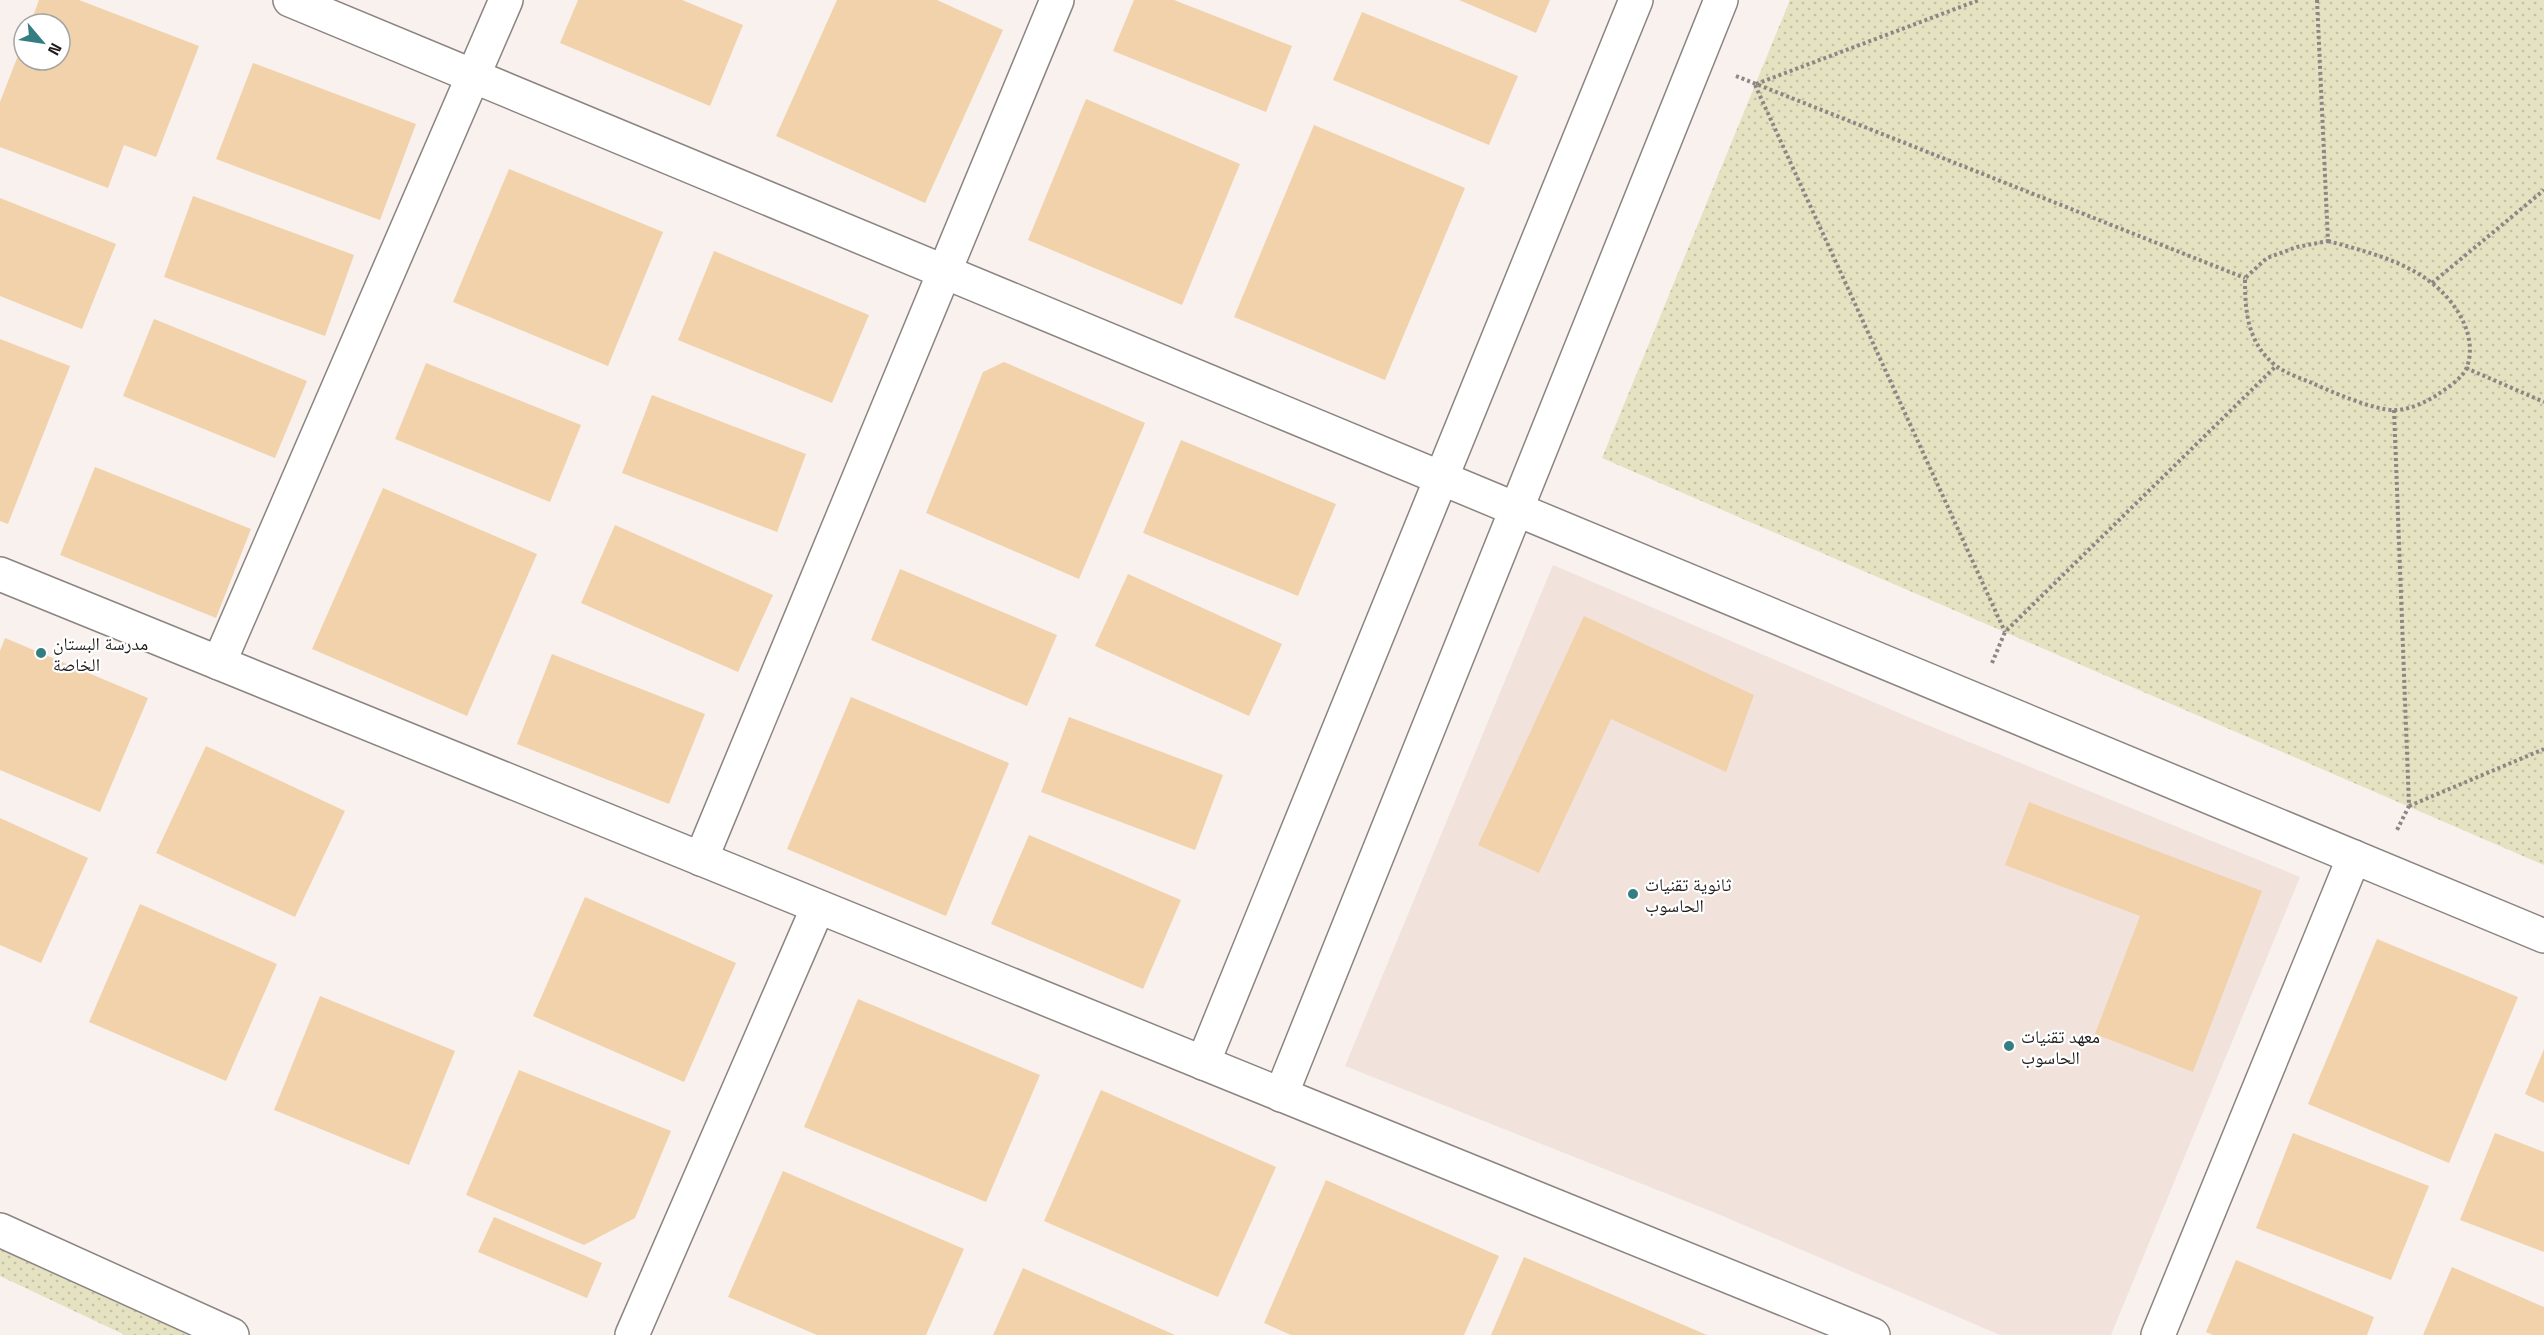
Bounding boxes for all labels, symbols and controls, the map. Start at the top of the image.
north arrow [12,12,72,72]
text: N [43,39,66,59]
place label: مدرسة البستان الخاصة [53,632,148,676]
marker: مدرسة البستان الخاصة [34,646,48,660]
place label: ثانوية تقنيات الحاسوب [1645,873,1731,917]
marker: ثانوية تقنيات الحاسوب [1626,887,1640,901]
place label: معهد تقنيات الحاسوب [2021,1025,2100,1069]
marker: معهد تقنيات الحاسوب [2002,1039,2016,1053]

